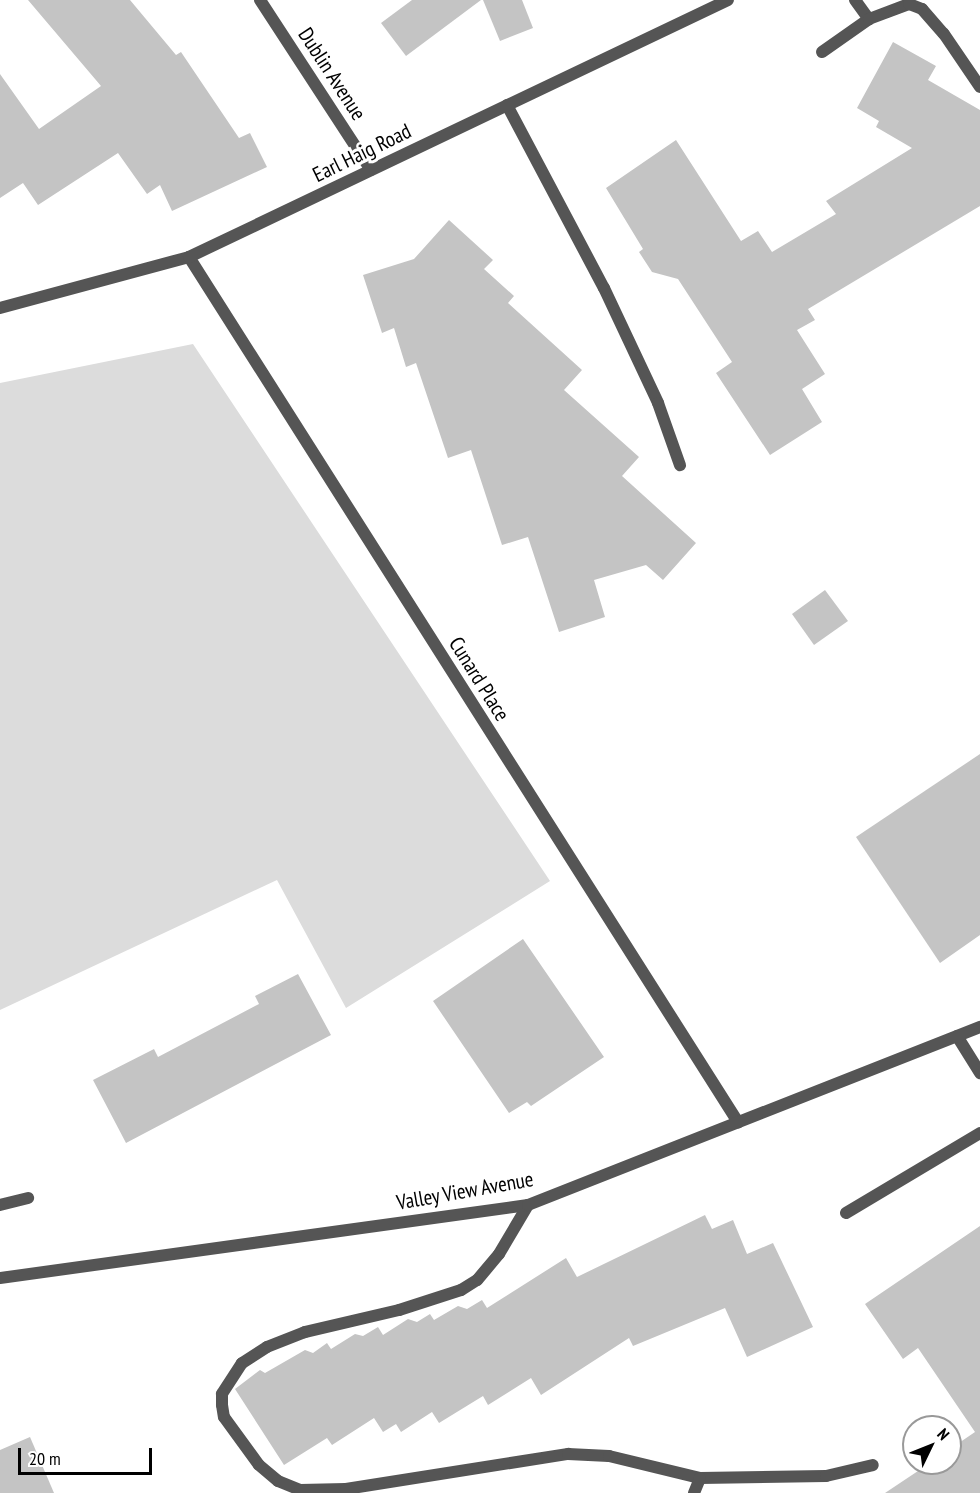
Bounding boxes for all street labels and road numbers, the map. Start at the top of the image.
street label: Dublin Avenue [293,23,371,125]
street label: Earl Haig Road [309,118,415,188]
street label: Cunard Place [443,632,515,726]
street label: Valley View Avenue [394,1166,536,1216]

